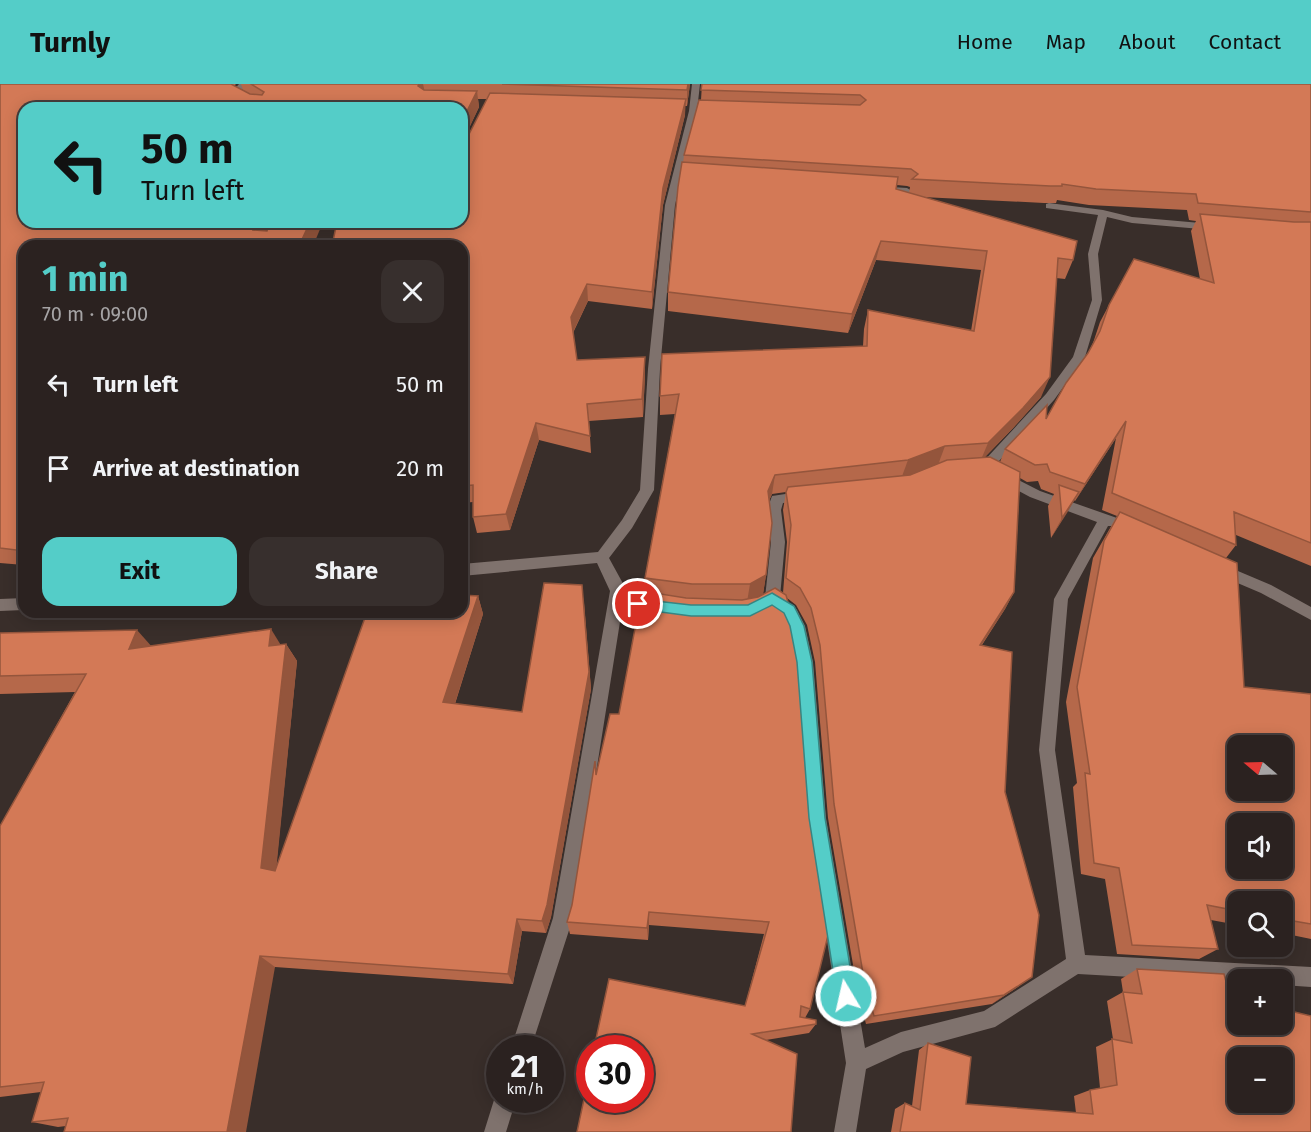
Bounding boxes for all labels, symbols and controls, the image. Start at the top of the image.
text: Turnly [30,26,110,59]
text: Home [957,29,1013,55]
text: Map [1046,29,1086,55]
text: About [1119,29,1176,55]
text: Contact [1209,29,1281,55]
text: 50 m [141,124,234,174]
icon: left [42,126,120,204]
text: Turn left [141,175,244,207]
text: 1 min [42,257,129,301]
button: close [381,260,444,323]
text: 70 m · 09:00 [42,302,148,326]
icon: left [42,368,75,401]
text: Turn left [93,371,178,398]
text: 50 m [396,371,444,398]
icon: arrive [42,452,75,485]
text: Arrive at destination [93,455,300,482]
text: 20 m [396,455,444,482]
button: Exit [42,537,237,606]
button: Share [249,537,444,606]
pin [612,578,663,629]
icon: arrive [621,587,654,620]
north arrow [1227,735,1293,801]
map controls [1227,735,1293,1113]
button: sound [1227,813,1293,879]
button: search [1227,891,1293,957]
position arrow [814,964,878,1028]
button: + [1227,969,1293,1035]
speed limit sign: 30 [576,1035,654,1113]
button: − [1227,1047,1293,1113]
text: 21 [511,1049,539,1085]
text: km/h [506,1080,544,1098]

